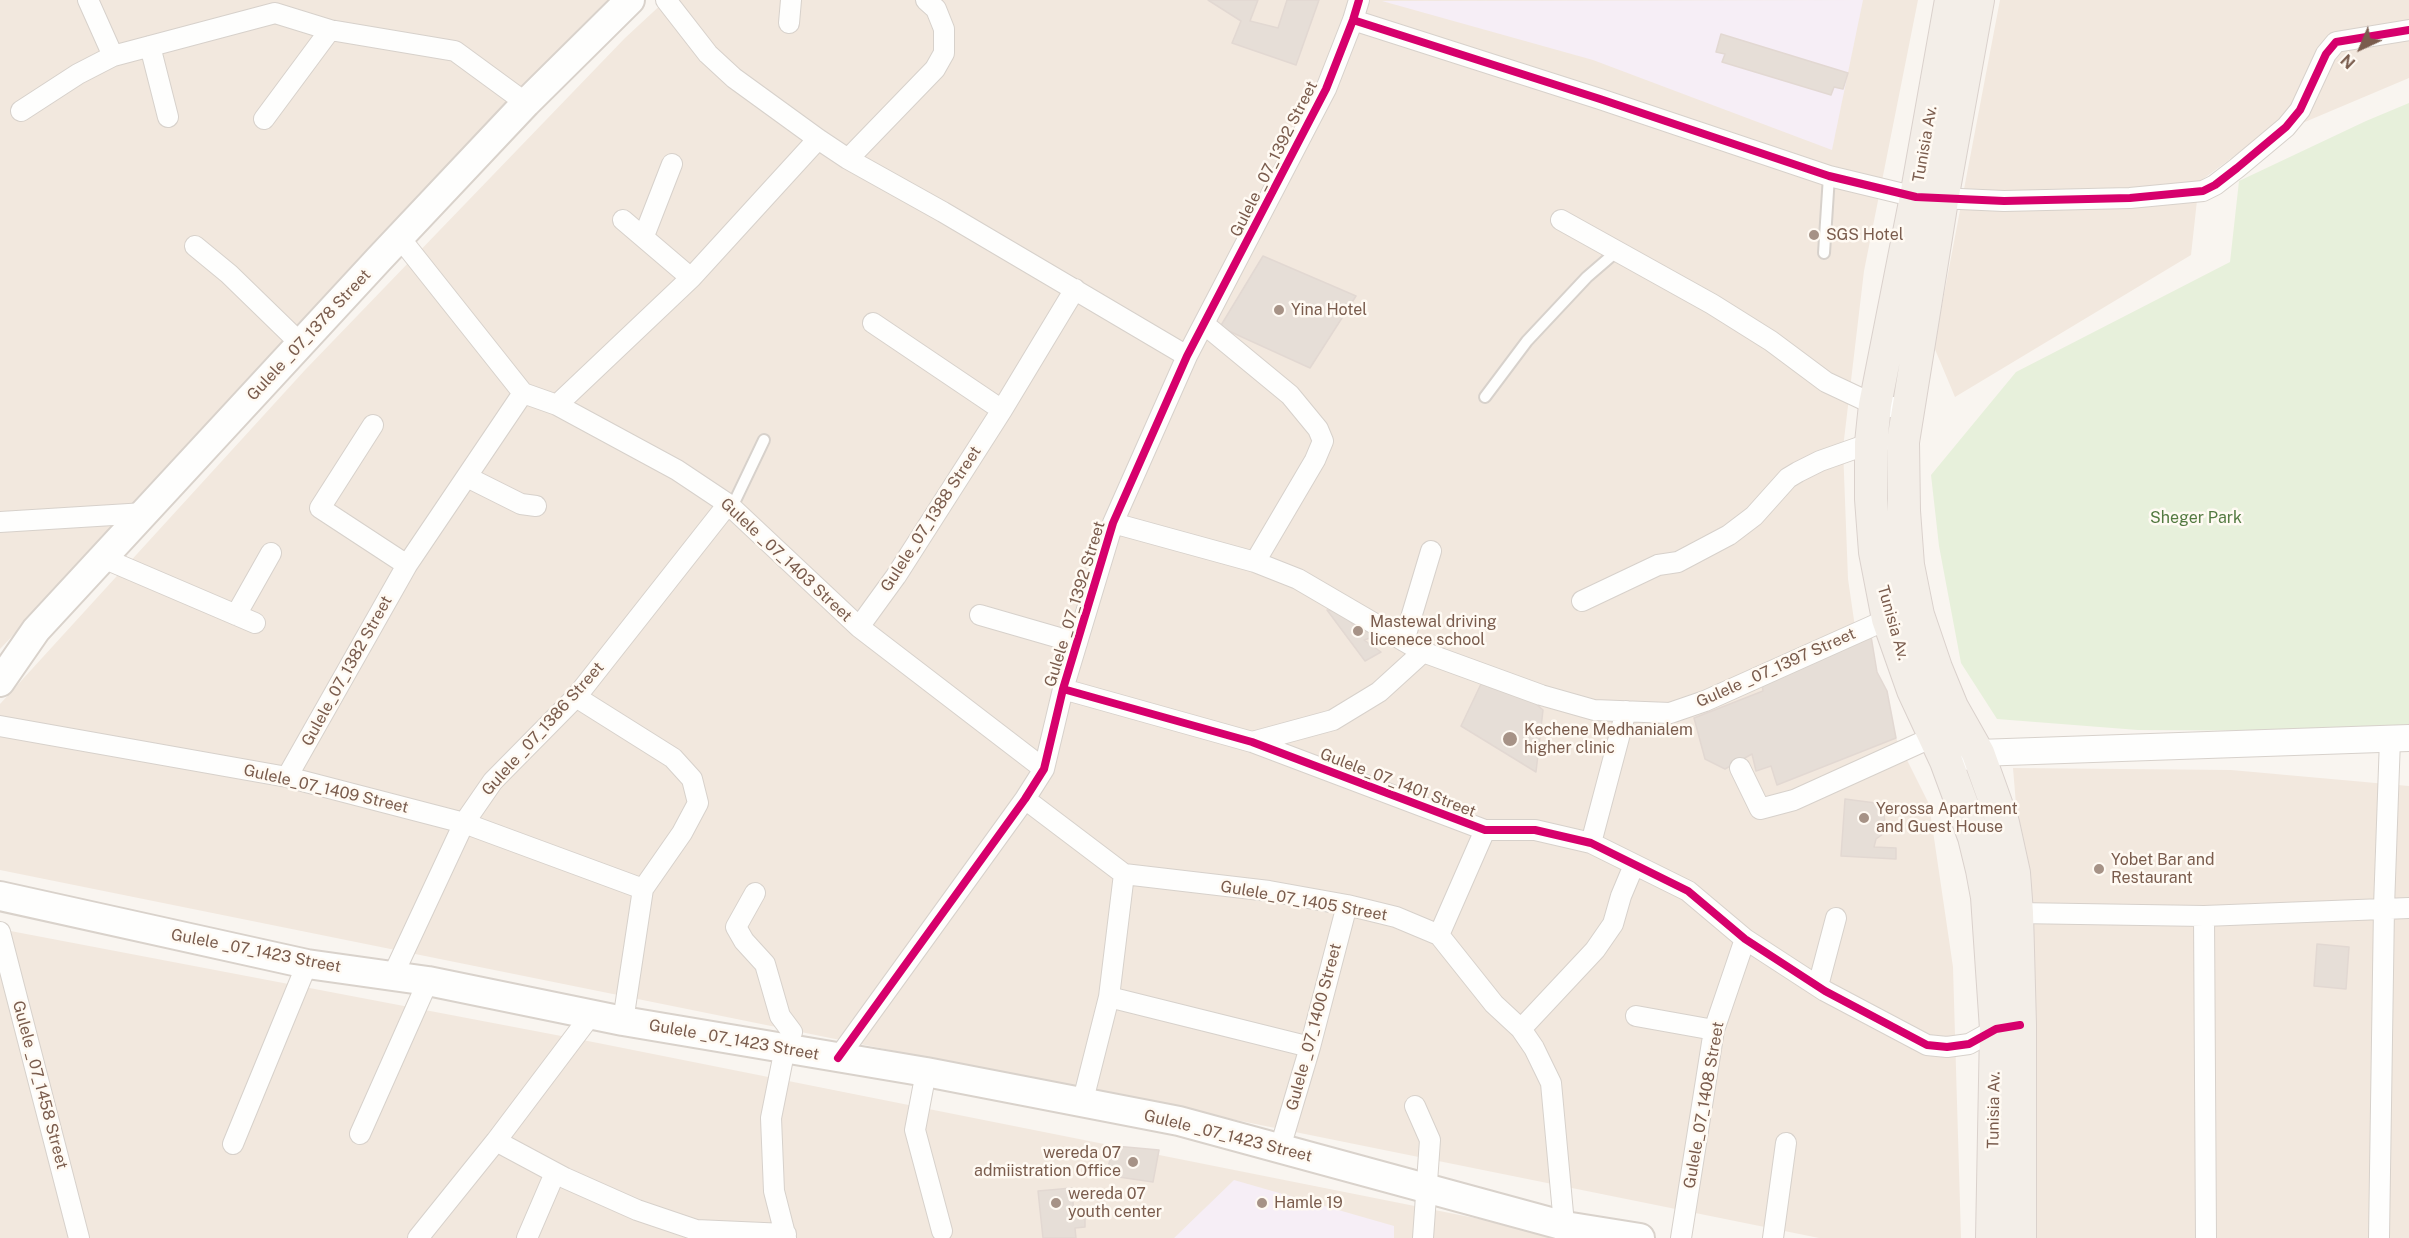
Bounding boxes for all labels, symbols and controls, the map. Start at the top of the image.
north arrow [2331,18,2391,78]
text: N [2337,50,2359,72]
street label: Gulele _07_1392 Street [1226,78,1322,240]
street label: Tunisia Av. [1909,104,1941,184]
place label: SGS Hotel [1826,225,1904,245]
marker: SGS Hotel [1807,228,1821,242]
street label: Gulele _07_1378 Street [243,265,375,405]
place label: Yina Hotel [1291,300,1367,320]
marker: Yina Hotel [1272,303,1286,317]
street label: Gulele_07_1388 Street [877,443,985,595]
street label: Gulele _07_1403 Street [716,494,856,626]
park label: Sheger Park [2150,508,2242,528]
street label: Gulele _07_1392 Street [1041,519,1109,689]
street label: Tunisia Av. [1873,583,1913,663]
street label: Gulele_07_1382 Street [298,592,396,750]
place label: Mastewal driving licenece school [1370,612,1497,650]
marker: Mastewal driving licenece school [1351,624,1365,638]
street label: Gulele _07_1397 Street [1693,624,1859,712]
street label: Gulele _07_1386 Street [478,658,608,800]
place label: Kechene Medhanialem higher clinic [1524,720,1693,758]
marker: Kechene Medhanialem higher clinic [1501,730,1519,748]
street label: Gulele_07_1401 Street [1317,744,1479,822]
street label: Gulele_07_1409 Street [242,761,410,817]
place label: Yerossa Apartment and Guest House [1876,799,2018,837]
marker: Yerossa Apartment and Guest House [1857,811,1871,825]
place label: Yobet Bar and Restaurant [2111,850,2214,888]
marker: Yobet Bar and Restaurant [2092,862,2106,876]
street label: Gulele_07_1405 Street [1219,877,1389,925]
street label: Gulele _07_1423 Street [169,925,343,977]
street label: Gulele _07_1400 Street [1282,941,1346,1113]
street label: Gulele _07_1458 Street [8,999,72,1171]
street label: Gulele _07_1423 Street [647,1016,821,1064]
street label: Gulele_07_1408 Street [1680,1020,1728,1190]
street label: Tunisia Av. [1984,1071,2004,1149]
street label: Gulele _07_1423 Street [1142,1106,1314,1166]
place label: wereda 07 admiistration Office [974,1143,1121,1181]
marker: wereda 07 admiistration Office [1126,1155,1140,1169]
place label: wereda 07 youth center [1068,1184,1162,1222]
place label: Hamle 19 [1274,1193,1343,1213]
marker: wereda 07 youth center [1049,1196,1063,1210]
marker: Hamle 19 [1255,1196,1269,1210]

